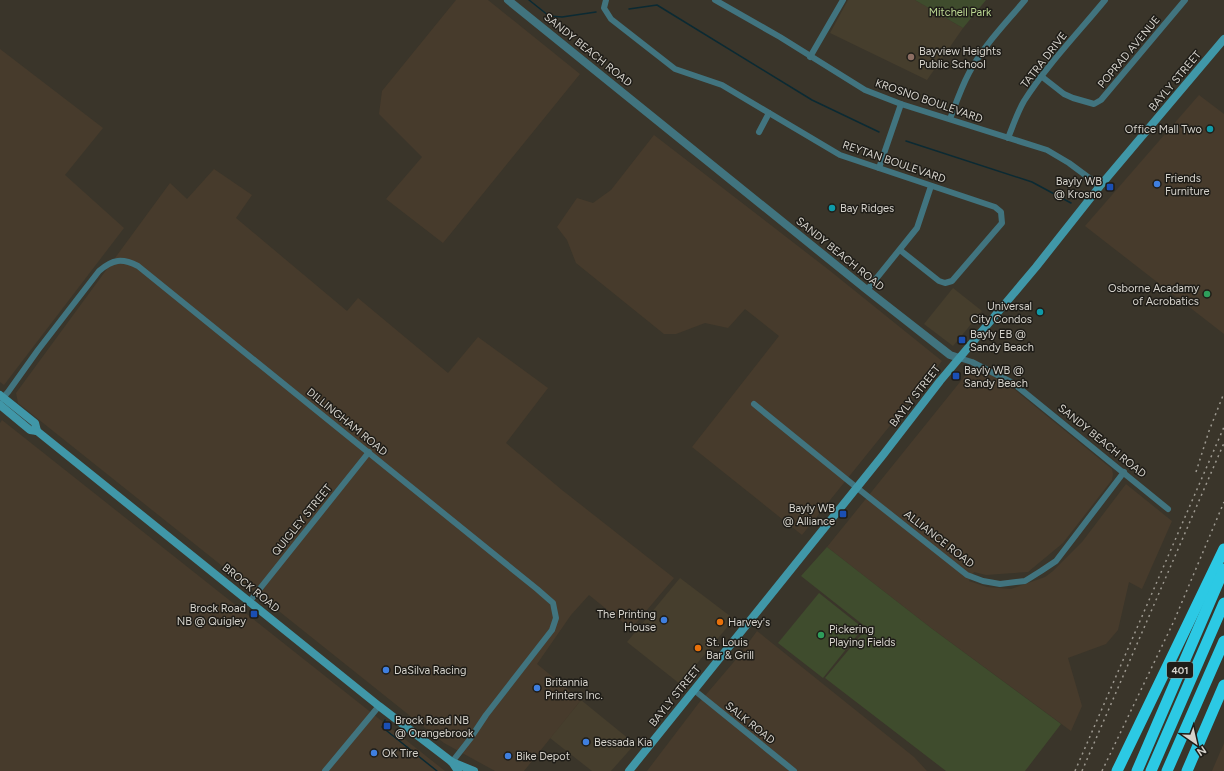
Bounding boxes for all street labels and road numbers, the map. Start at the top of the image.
street label: SANDY BEACH ROAD [541,11,635,90]
street label: POPRAD AVENUE [1095,13,1163,91]
street label: TATRA DRIVE [1018,29,1070,91]
street label: BAYLY STREET [1146,48,1204,114]
street label: KROSNO BOULEVARD [873,76,985,126]
street label: REYTAN BOULEVARD [841,138,948,186]
street label: SANDY BEACH ROAD [793,215,887,294]
street label: BAYLY STREET [887,363,943,429]
street label: DILLINGHAM ROAD [304,385,390,459]
street label: SANDY BEACH ROAD [1055,402,1149,481]
street label: QUIGLEY STREET [269,482,335,558]
street label: ALLIANCE ROAD [901,508,977,571]
street label: BROCK ROAD [220,561,283,615]
road number: 401 [1167,662,1193,678]
street label: BAYLY STREET [647,663,703,729]
street label: SALK ROAD [723,699,778,747]

